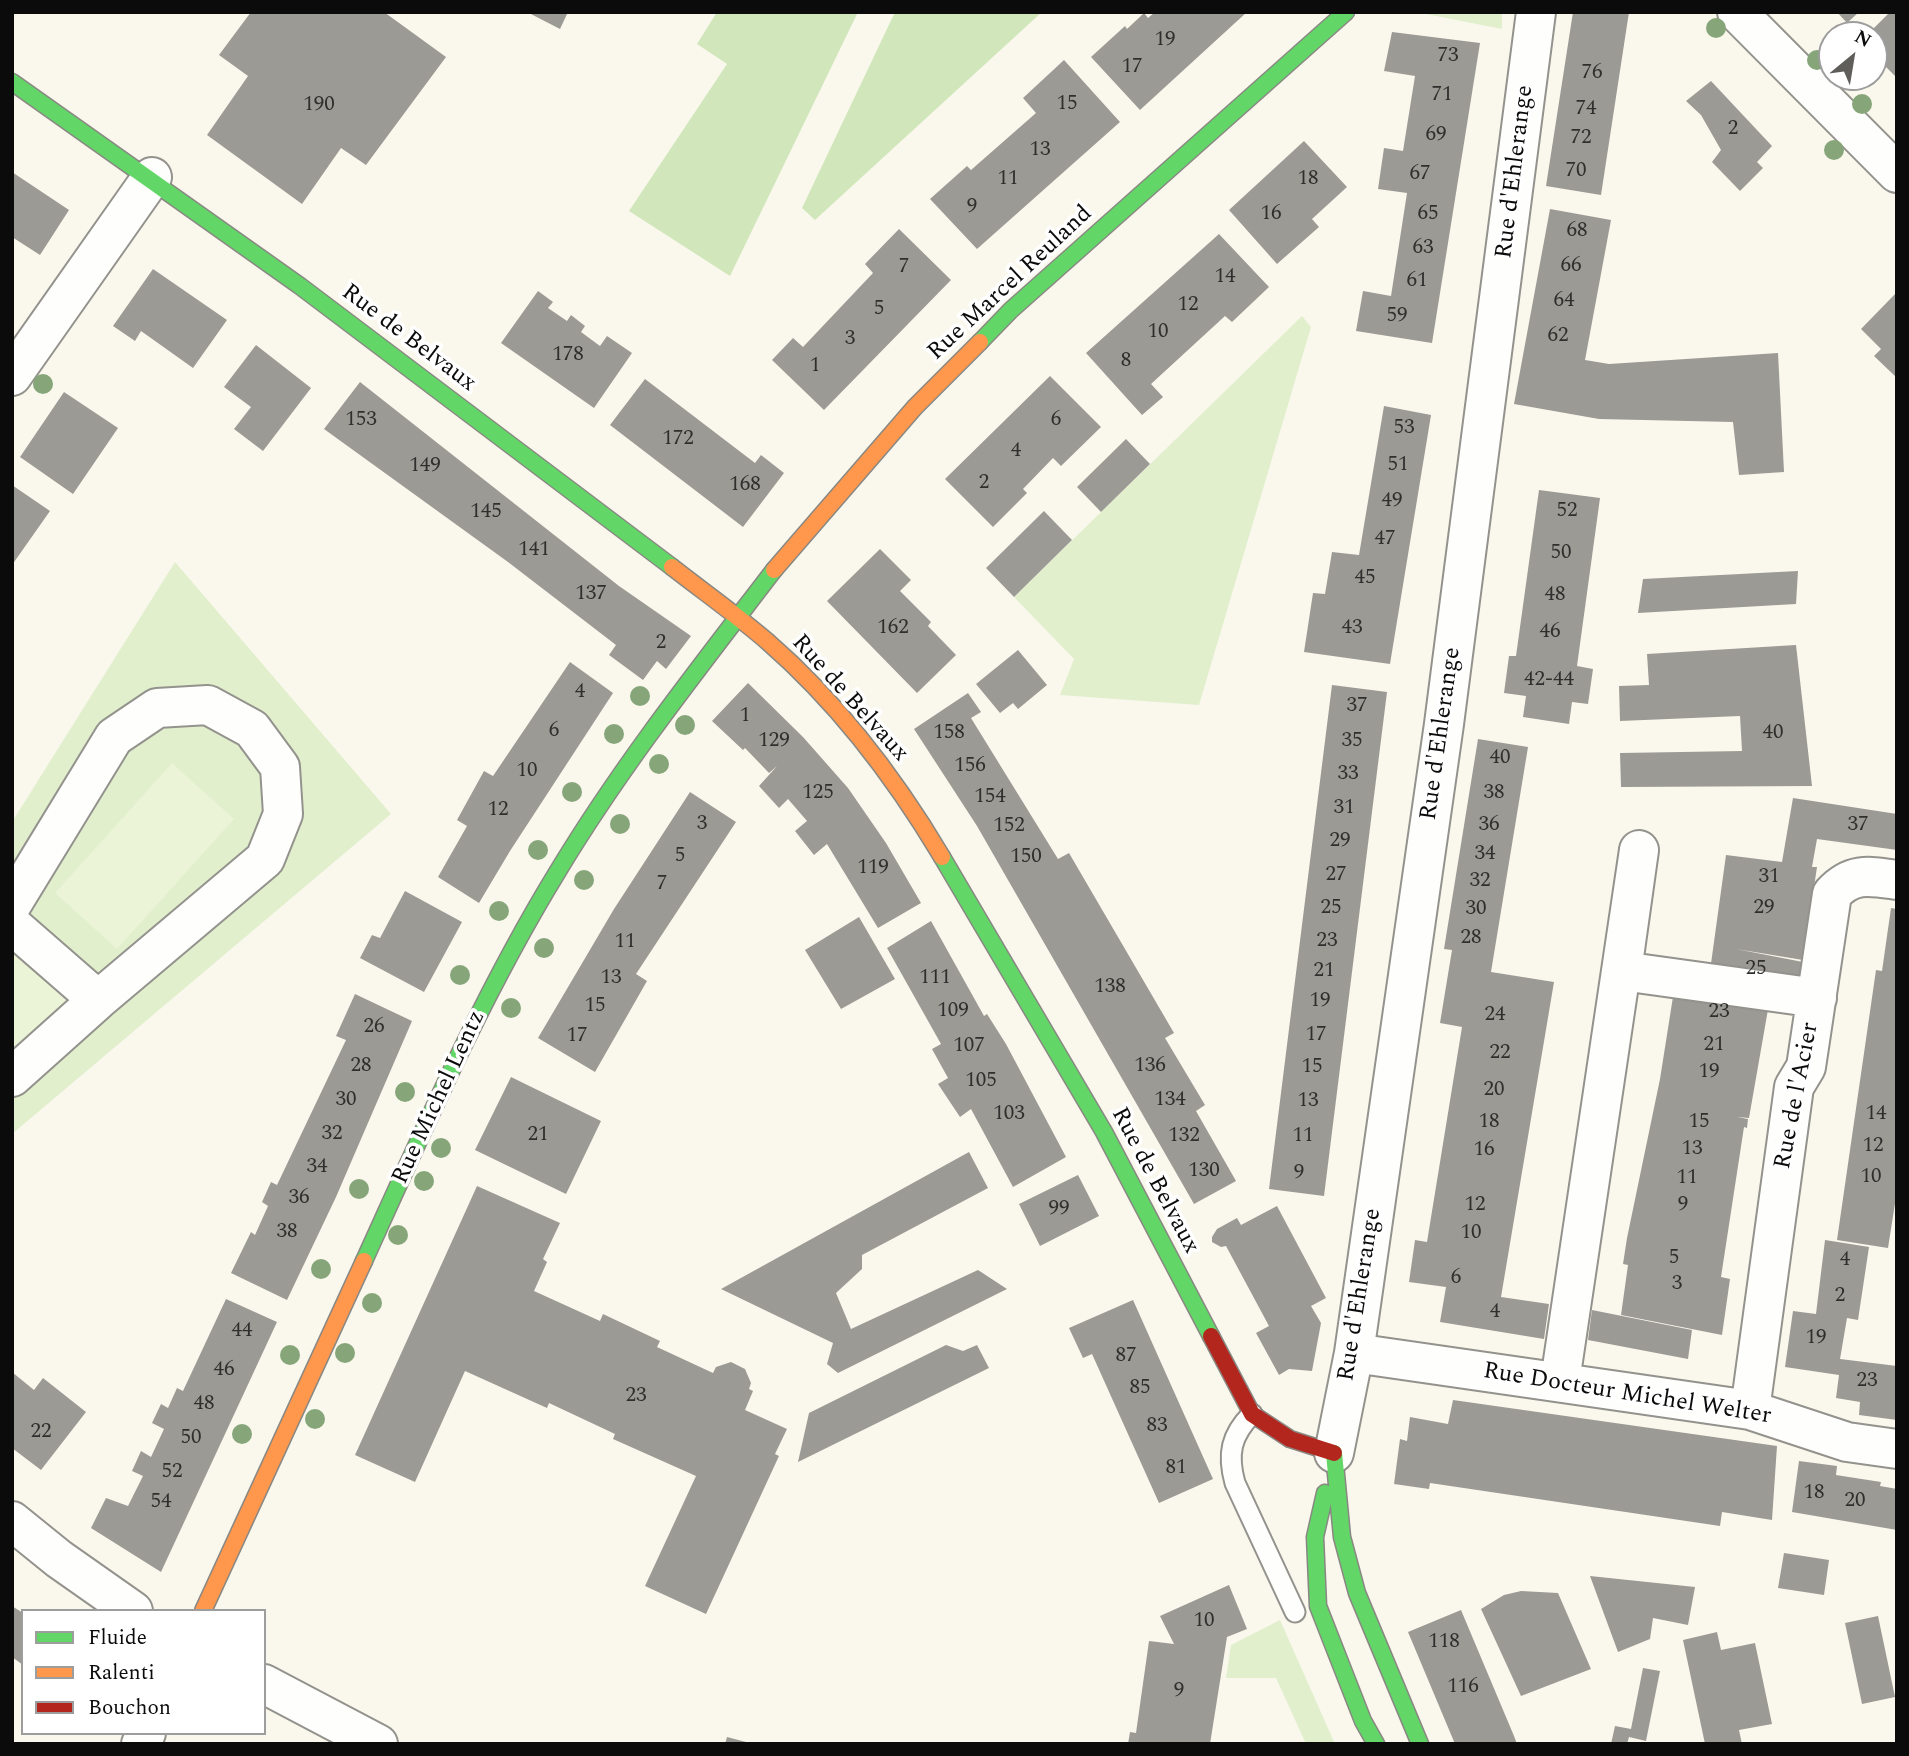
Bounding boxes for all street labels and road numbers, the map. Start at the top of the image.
street label: Rue d'Ehlerange [1491,84,1541,260]
street label: Rue Marcel Reuland [923,200,1099,368]
street label: Rue de Belvaux [335,279,481,399]
street label: Rue de Belvaux [784,629,914,769]
street label: Rue d'Ehlerange [1416,646,1468,822]
street label: Rue Michel Lentz [387,1007,493,1189]
street label: Rue de l'Acier [1770,1020,1826,1172]
street label: Rue de Belvaux [1103,1103,1205,1259]
street label: Rue d'Ehlerange [1333,1207,1389,1383]
street label: Rue Docteur Michel Welter [1481,1358,1773,1432]

